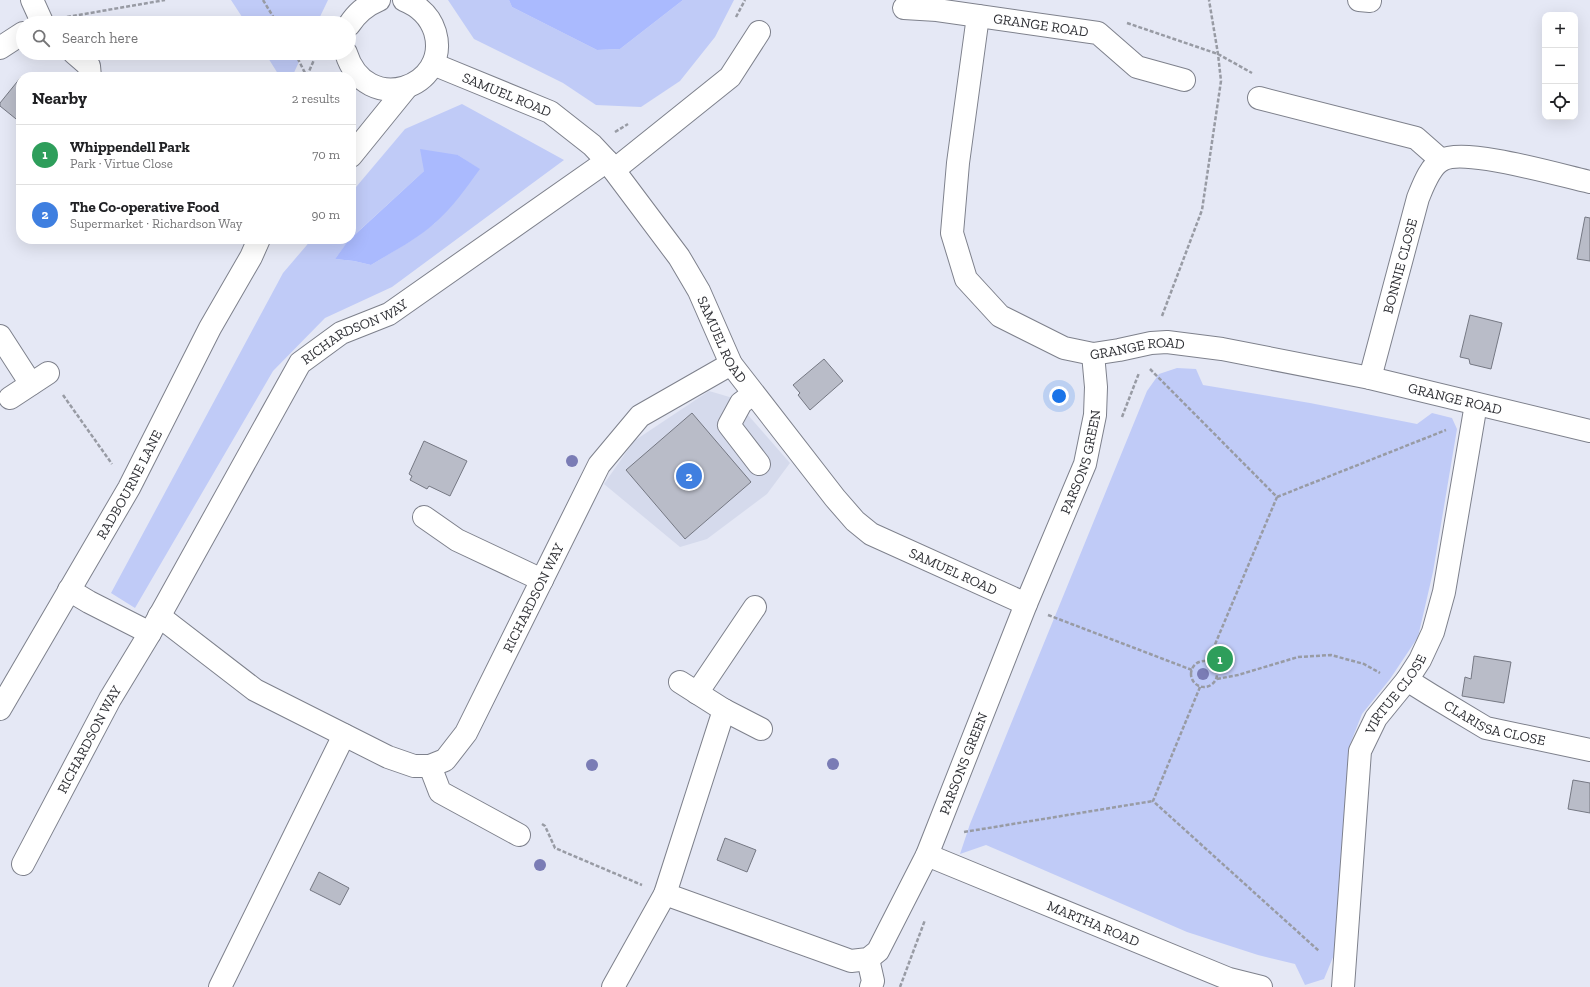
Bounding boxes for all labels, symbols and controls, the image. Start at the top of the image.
street label: GRANGE ROAD [992,10,1090,40]
map controls [1542,12,1578,120]
button: + [1542,12,1578,48]
search box [16,16,356,60]
icon: search [30,27,52,49]
text: Search here [62,29,138,47]
button: − [1542,48,1578,84]
street label: SAMUEL ROAD [460,69,554,120]
button: locate [1542,84,1578,120]
text: Nearby [32,88,87,108]
text: 2 results [292,91,340,106]
text: Whippendell Park [70,138,190,156]
text: 1 [42,147,48,162]
text: 70 m [312,147,340,162]
text: Park · Virtue Close [70,156,173,171]
text: The Co-operative Food [70,198,219,216]
text: 2 [42,207,48,222]
text: 90 m [311,207,340,222]
text: Supermarket · Richardson Way [70,216,242,231]
street label: BONNIE CLOSE [1379,217,1421,315]
street label: SAMUEL ROAD [694,293,751,386]
street label: RICHARDSON WAY [298,295,411,368]
street label: GRANGE ROAD [1089,333,1186,363]
street label: GRANGE ROAD [1406,379,1504,418]
your location [1049,386,1069,406]
street label: PARSONS GREEN [1056,410,1104,517]
street label: RADBOURNE LANE [93,427,165,542]
pin: 2 [676,461,702,491]
street label: RICHARDSON WAY [499,540,568,655]
street label: SAMUEL ROAD [907,544,1000,598]
pin: 1 [1207,644,1233,674]
street label: VIRTUE CLOSE [1361,652,1430,738]
street label: RICHARDSON WAY [53,682,125,796]
street label: CLARISSA CLOSE [1441,696,1547,749]
street label: PARSONS GREEN [935,710,991,817]
street label: MARTHA ROAD [1045,897,1142,950]

